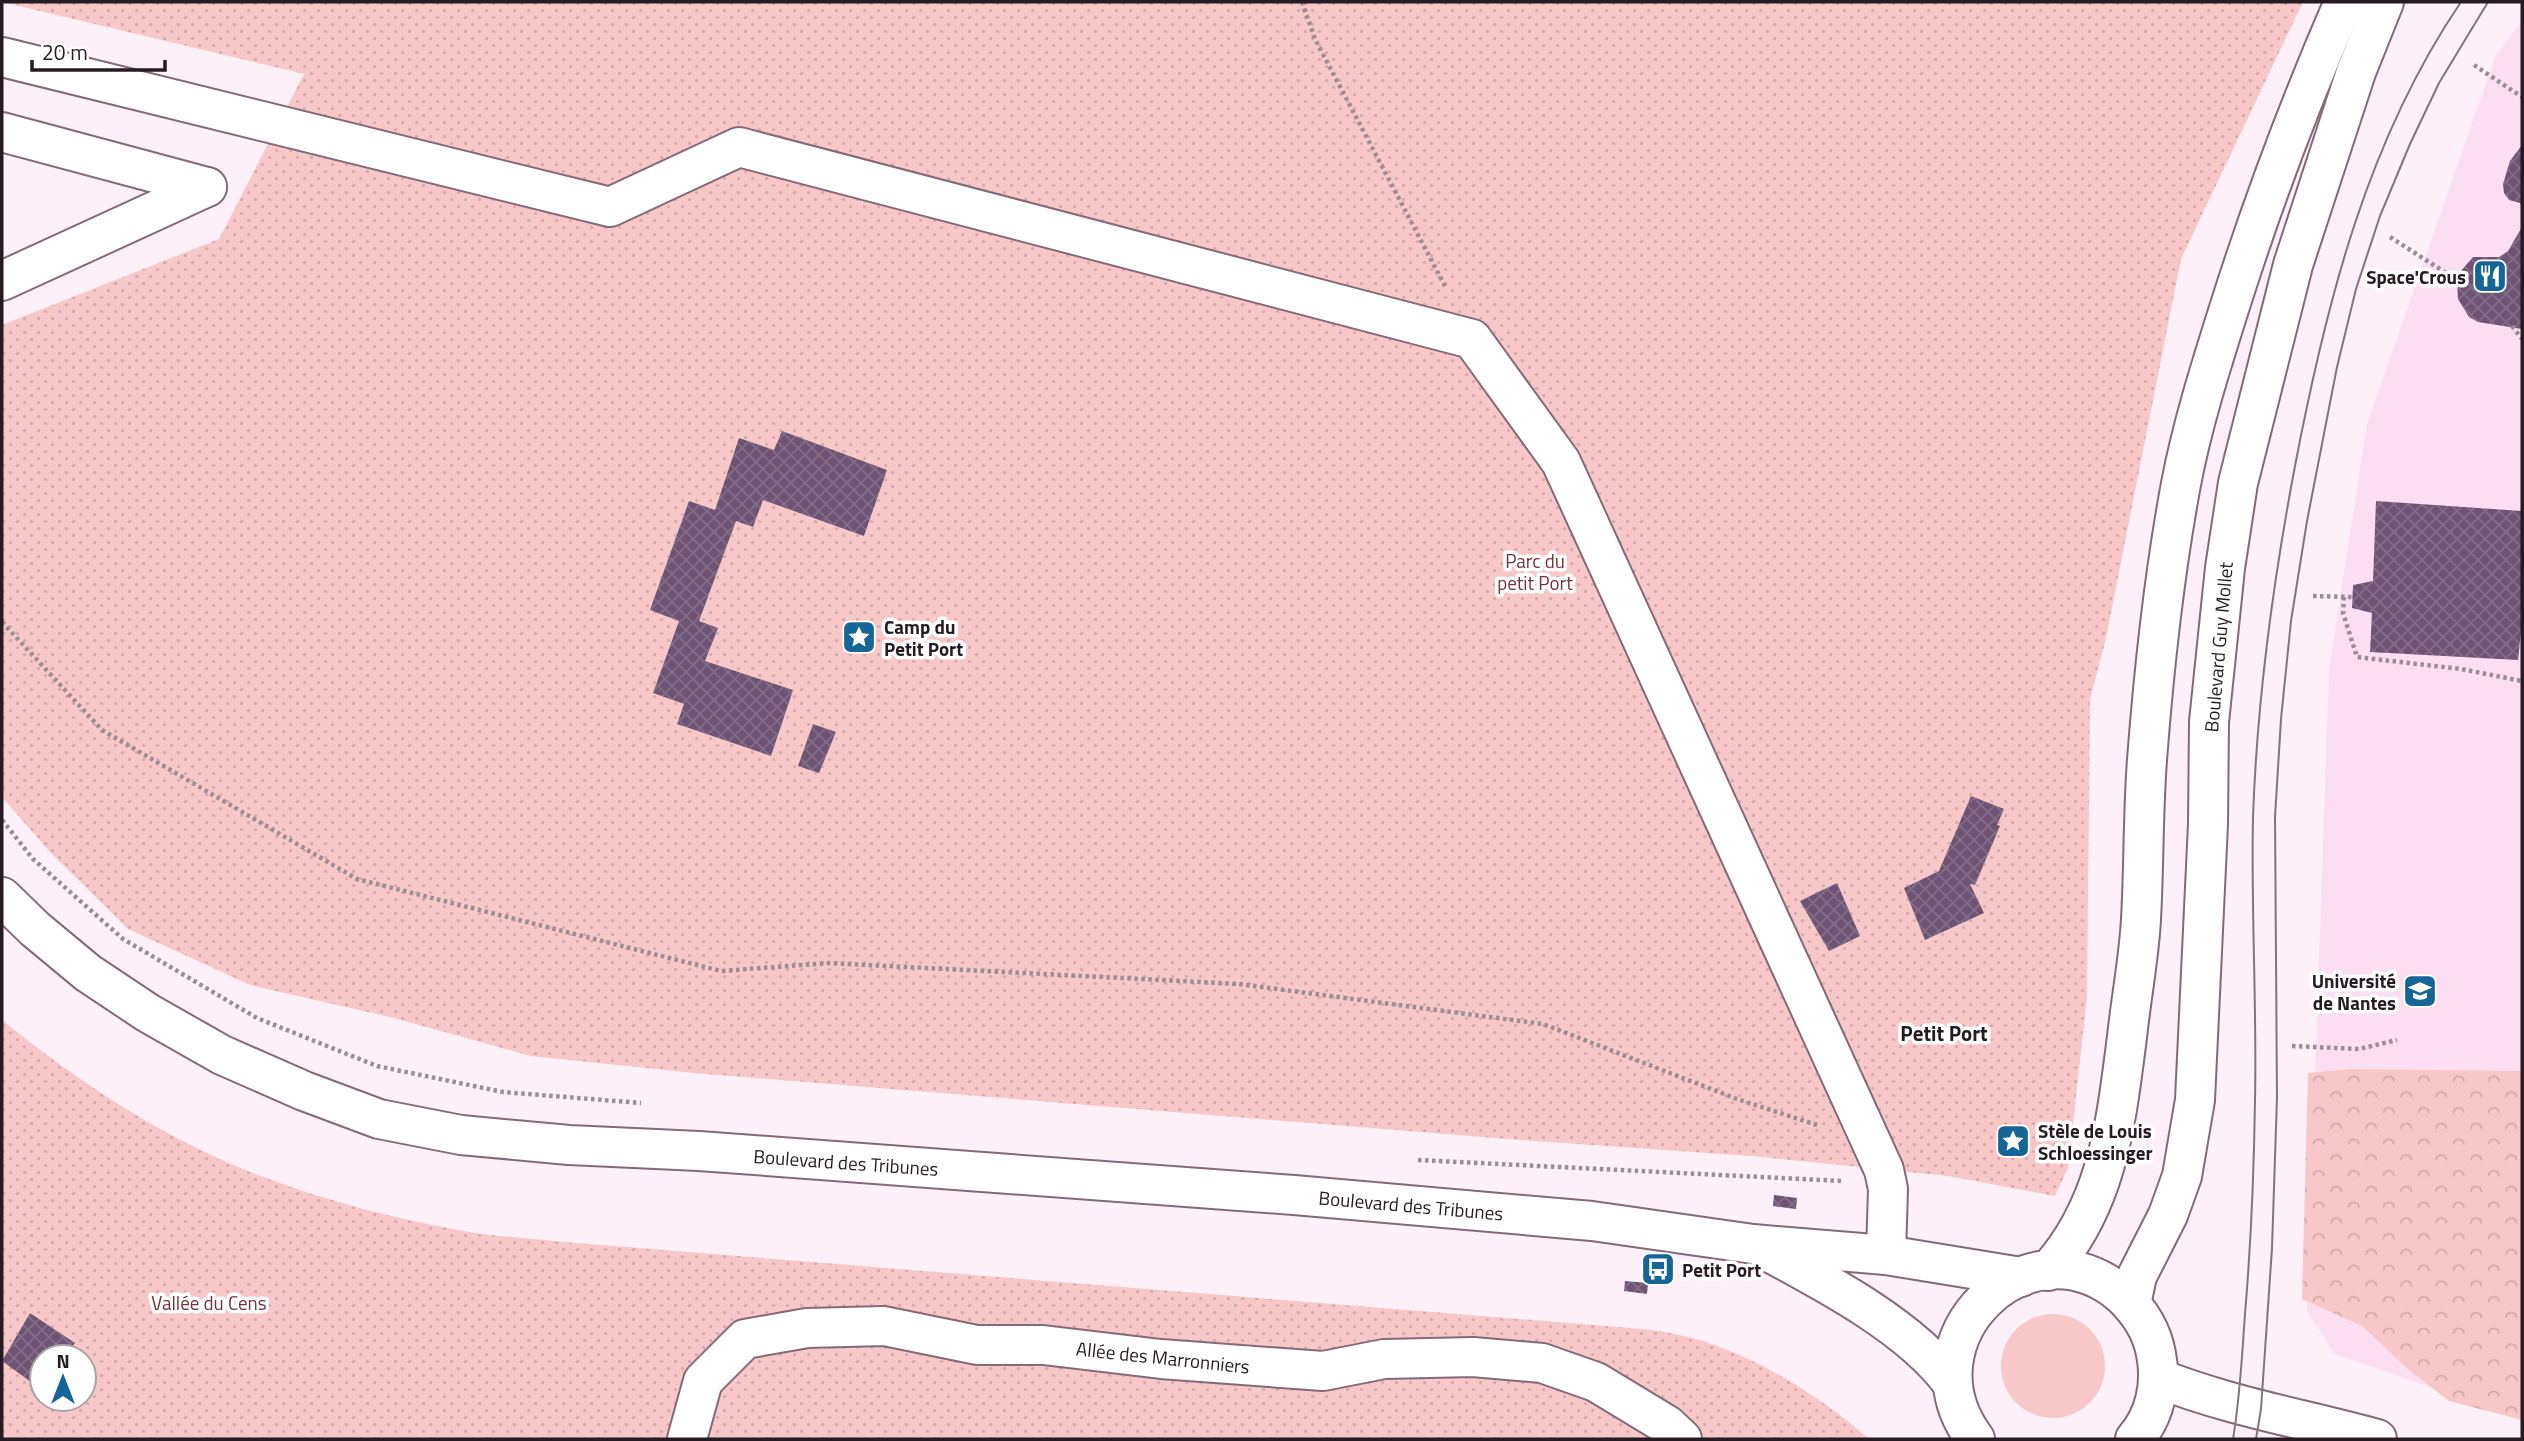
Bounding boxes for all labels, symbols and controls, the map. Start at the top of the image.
scale bar [32,28,164,72]
text: 20 m [42,36,88,68]
restaurant icon: Space'Crous [2471,257,2509,295]
place label: Space'Crous [2366,262,2466,291]
park label: Parc du petit Port [1497,546,1573,597]
street label: Boulevard Guy Mollet [2196,560,2240,733]
place label: Camp du Petit Port [884,612,963,663]
place icon: Camp du Petit Port [840,618,878,656]
place label: Université de Nantes [2312,966,2396,1017]
school or university icon: Université de Nantes [2401,972,2439,1010]
district label: Petit Port [1900,1017,1988,1049]
place label: Stèle de Louis Schloessinger [2038,1116,2153,1167]
place icon: Stèle de Louis Schloessinger [1994,1122,2032,1160]
street label: Boulevard des Tribunes [753,1141,940,1183]
street label: Boulevard des Tribunes [1317,1182,1505,1228]
bus stop icon: Petit Port [1639,1250,1677,1288]
place label: Petit Port [1682,1255,1761,1284]
park label: Vallée du Cens [151,1288,267,1317]
street label: Allée des Marronniers [1075,1333,1251,1381]
north arrow [28,1343,98,1413]
text: N [56,1346,70,1375]

